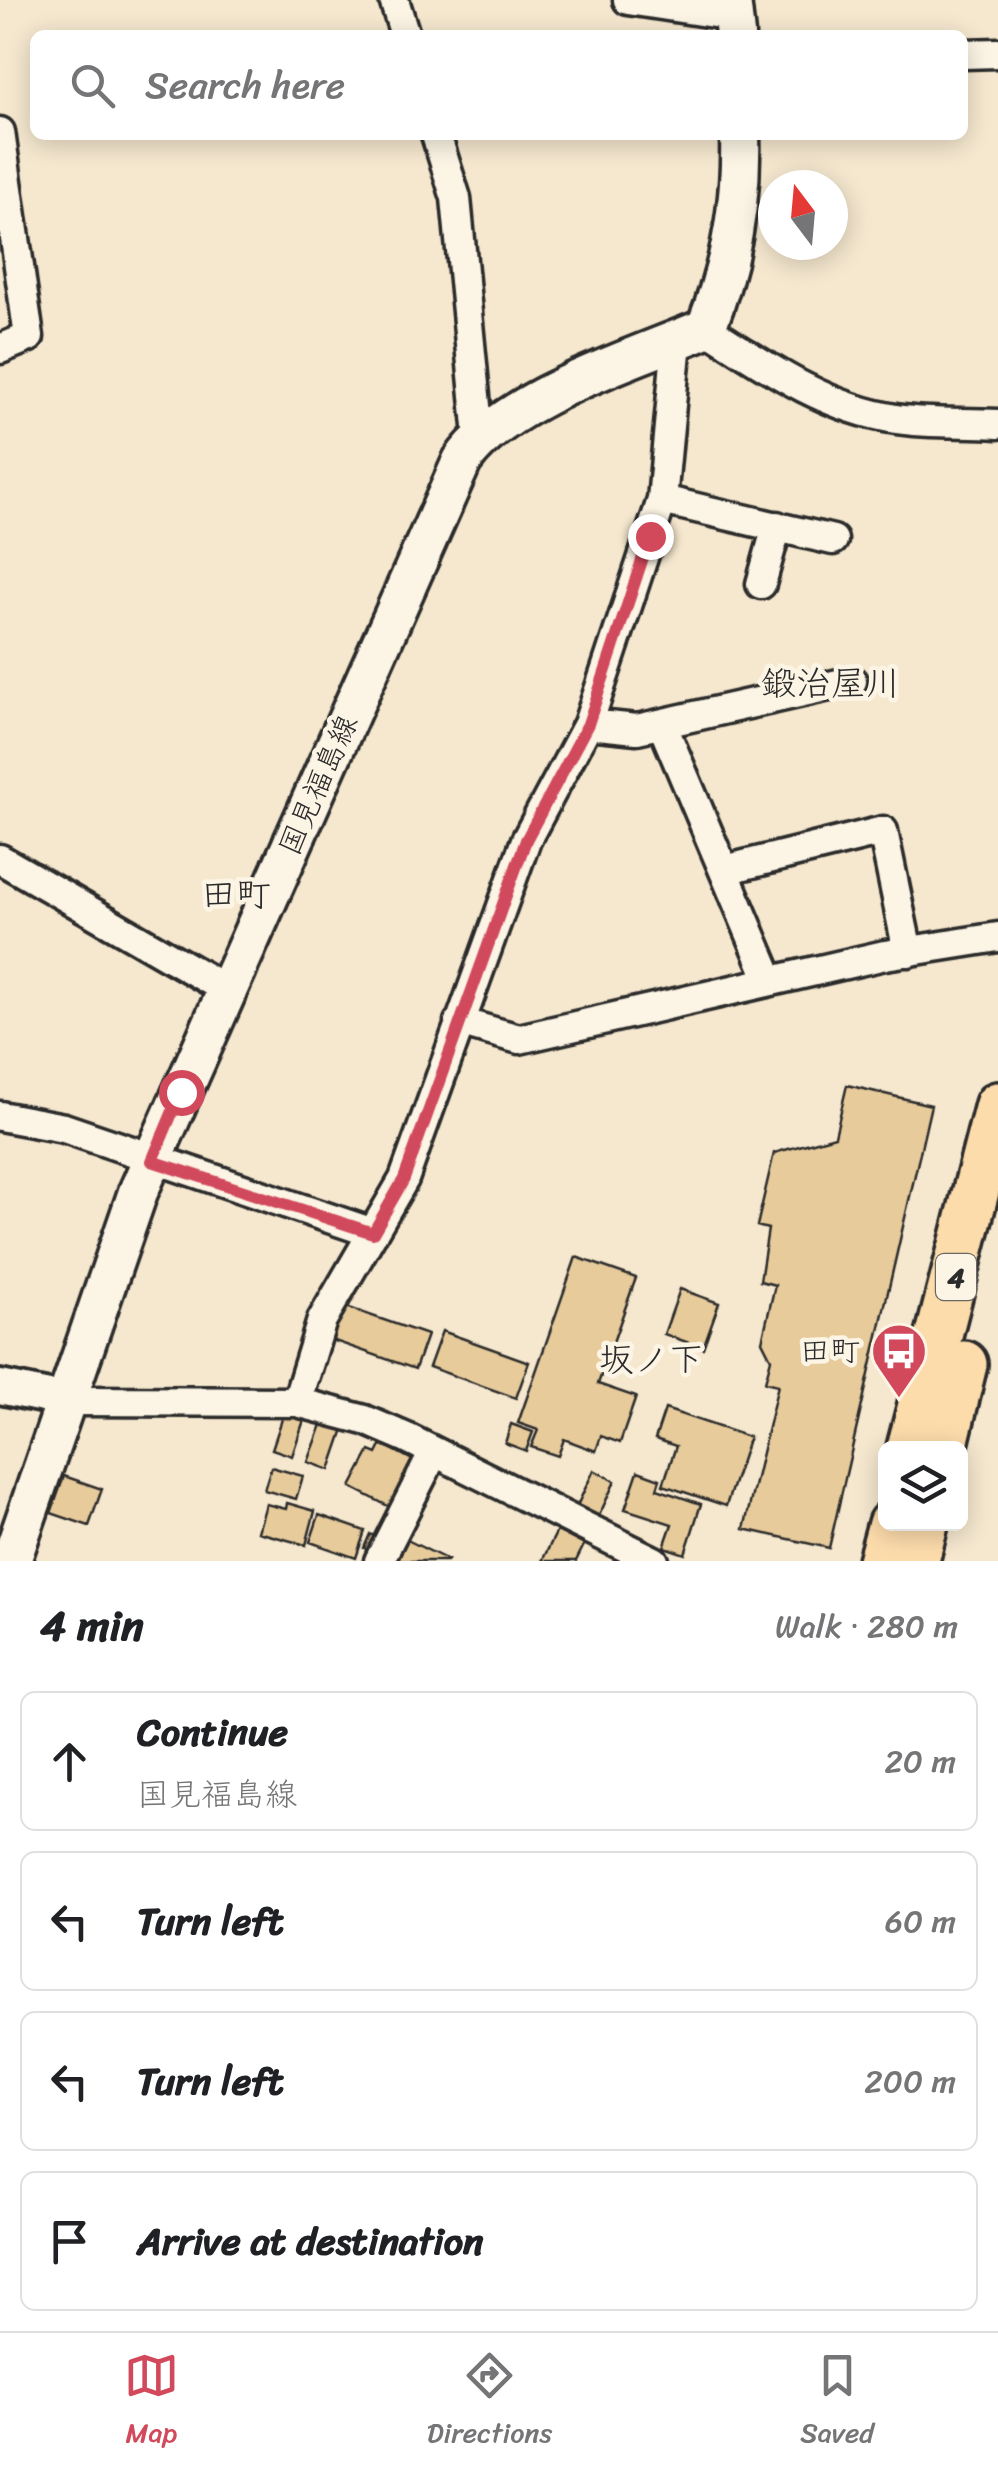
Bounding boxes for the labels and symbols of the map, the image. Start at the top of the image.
north arrow [758,170,848,260]
route end [628,514,674,560]
district label: 鍛治屋川 [761,652,901,714]
street label: 国見福島線 [263,706,373,864]
district label: 田町 [201,863,271,925]
route start [159,1070,205,1116]
road number: 4 [936,1254,976,1300]
bus stop icon: 田町 [869,1321,929,1400]
place label: 田町 [800,1324,860,1378]
district label: 坂ノ下 [598,1328,704,1390]

